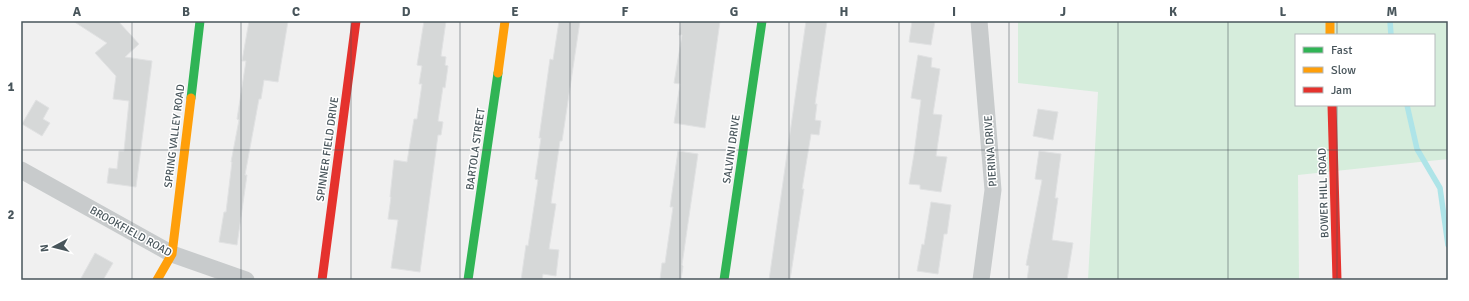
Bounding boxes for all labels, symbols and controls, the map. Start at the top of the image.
text: A [73,4,82,20]
text: B [182,4,190,20]
text: C [292,4,300,20]
text: D [402,4,411,20]
text: E [511,4,519,20]
text: F [622,4,629,20]
text: G [730,4,738,20]
text: H [840,4,848,20]
text: I [952,4,956,20]
text: J [1060,4,1066,20]
text: K [1169,4,1177,20]
text: L [1280,4,1287,20]
text: M [1387,4,1398,20]
legend [1295,34,1435,106]
text: Fast [1331,43,1352,58]
text: Slow [1331,63,1356,78]
text: 1 [7,79,15,95]
street label: SPRING VALLEY ROAD [162,83,187,189]
text: Jam [1331,83,1352,98]
street label: SPINNER FIELD DRIVE [314,96,341,202]
street label: BARTOLA STREET [463,107,488,191]
street label: SALVINI DRIVE [720,114,743,185]
street label: PIERINA DRIVE [982,115,999,187]
street label: BOWER HILL ROAD [1315,148,1332,238]
street label: BROOKFIELD ROAD [87,203,174,259]
text: 2 [7,207,15,223]
north arrow [34,227,74,267]
text: N [38,244,51,253]

